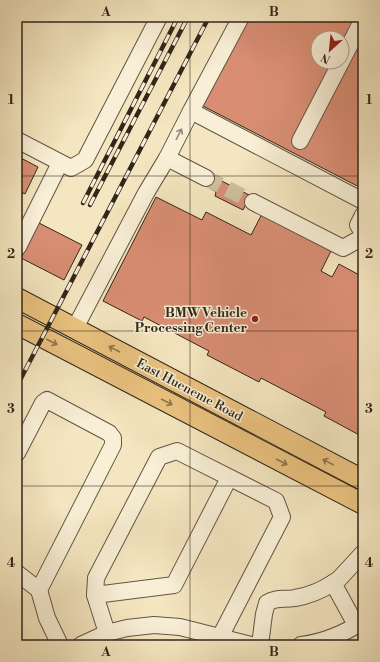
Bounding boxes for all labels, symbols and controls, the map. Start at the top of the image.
text: A [100,4,111,20]
text: B [269,4,279,20]
north arrow [310,30,350,70]
text: N [319,50,333,66]
text: 1 [8,92,15,108]
text: 1 [366,92,373,108]
one-way arrow [176,129,183,141]
text: 2 [7,246,15,262]
text: 2 [365,246,373,262]
place label: BMW Vehicle Processing Center [135,305,247,336]
marker: BMW Vehicle Processing Center [250,314,260,324]
one-way arrow [45,339,57,347]
one-way arrow [109,345,121,353]
street label: East Hueneme Road [134,355,246,425]
one-way arrow [161,399,173,406]
text: 3 [7,401,15,417]
text: 3 [365,401,373,417]
one-way arrow [323,458,335,465]
one-way arrow [276,459,288,466]
text: 4 [7,555,16,571]
text: 4 [365,555,374,571]
text: A [100,644,111,660]
text: B [269,644,279,660]

